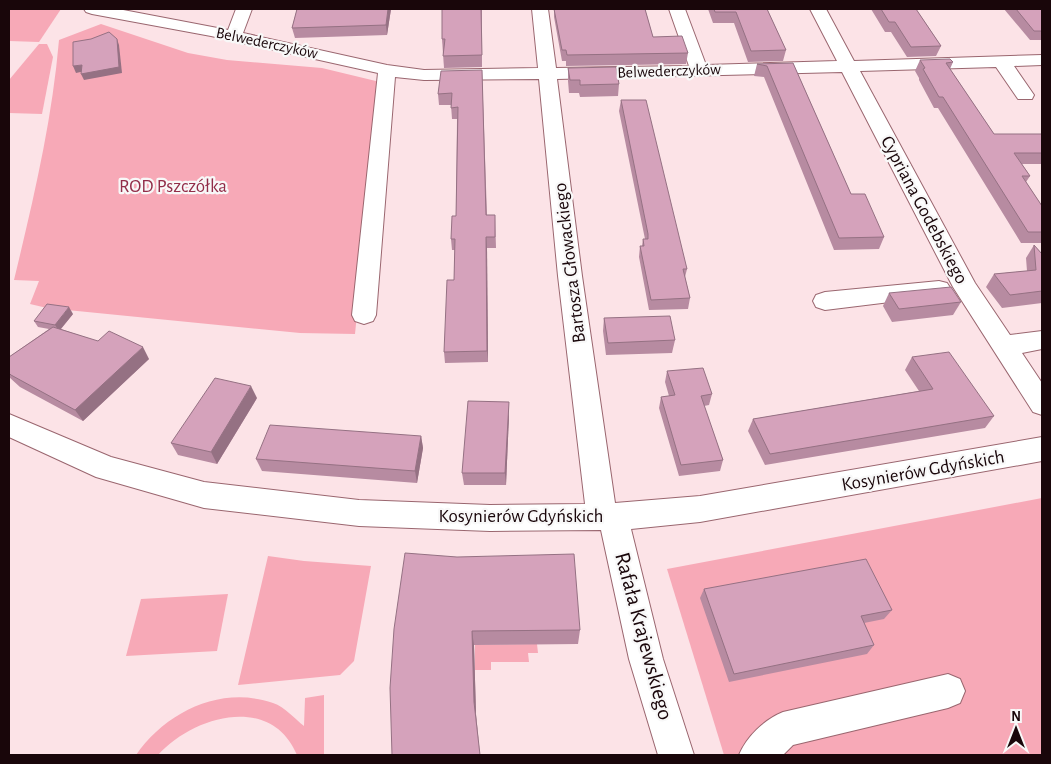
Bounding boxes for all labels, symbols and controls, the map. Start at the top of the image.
street label: Belwederczyków [214,24,320,63]
street label: Belwederczyków [617,61,721,82]
street label: Cypriana Godebskiego [877,133,971,287]
park label: ROD Pszczółka [119,177,227,196]
street label: Bartosza Głowackiego [551,182,589,344]
street label: Kosynierów Gdyńskich [840,447,1006,495]
street label: Kosynierów Gdyńskich [439,507,603,526]
street label: Rafała Krajewskiego [611,550,677,722]
north arrow [991,704,1041,754]
text: N [1011,710,1021,724]

